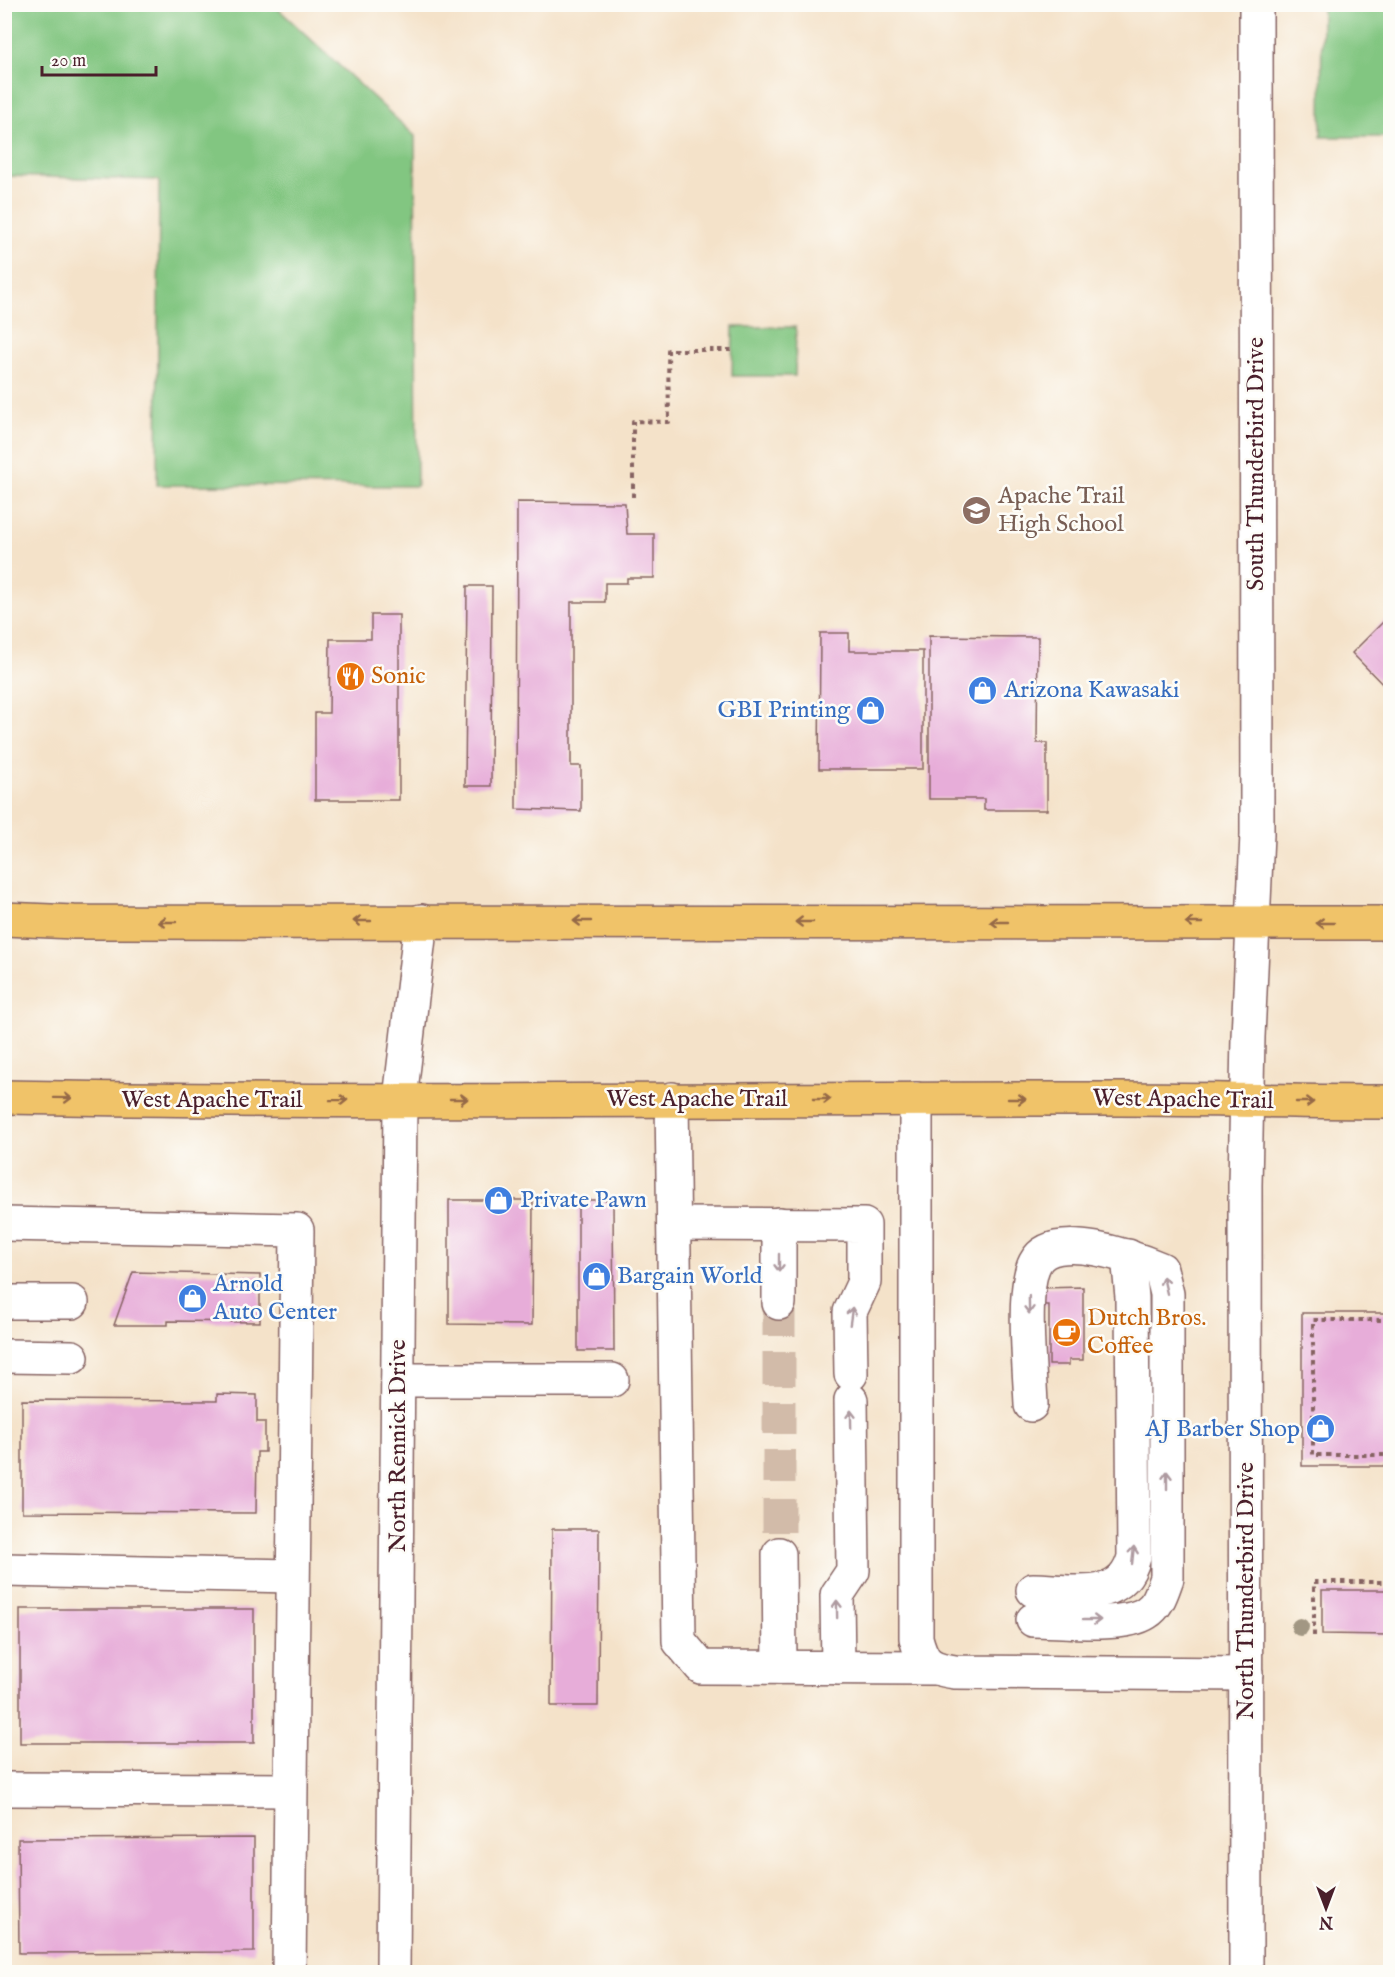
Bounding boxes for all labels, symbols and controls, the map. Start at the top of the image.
scale bar [42,39,156,77]
text: 20 m [51,50,86,73]
street label: South Thunderbird Drive [1241,337,1272,591]
place label: Apache Trail High School [997,481,1125,540]
school or university icon: Apache Trail High School [961,494,993,526]
restaurant icon: Sonic [334,660,366,692]
place label: Sonic [371,661,426,692]
shop icon: Arizona Kawasaki [967,674,999,706]
place label: Arizona Kawasaki [1003,675,1179,706]
shop icon: GBI Printing [855,694,887,726]
place label: GBI Printing [717,695,851,726]
one-way arrow [353,915,373,927]
one-way arrow [572,915,592,927]
one-way arrow [158,916,178,928]
one-way arrow [795,916,815,928]
one-way arrow [990,916,1010,928]
one-way arrow [1185,917,1205,929]
one-way arrow [1316,917,1336,929]
street label: West Apache Trail [1092,1083,1274,1117]
street label: West Apache Trail [606,1084,788,1115]
street label: West Apache Trail [121,1085,303,1116]
one-way arrow [52,1093,72,1104]
one-way arrow [448,1093,468,1105]
one-way arrow [811,1093,831,1105]
one-way arrow [1006,1093,1026,1105]
one-way arrow [328,1094,348,1106]
one-way arrow [1294,1096,1314,1108]
shop icon: Private Pawn [483,1184,515,1216]
place label: Private Pawn [520,1185,647,1216]
one-way arrow [773,1253,785,1273]
shop icon: Bargain World [580,1260,612,1292]
place label: Bargain World [617,1261,763,1292]
place label: Arnold Auto Center [212,1269,337,1328]
one-way arrow [1158,1276,1170,1295]
shop icon: Arnold Auto Center [176,1282,208,1314]
one-way arrow [1023,1294,1034,1314]
place label: Dutch Bros. Coffee [1087,1303,1206,1362]
one-way arrow [846,1307,857,1326]
cafe icon: Dutch Bros. Coffee [1050,1316,1082,1348]
street label: North Rennick Drive [383,1339,414,1553]
one-way arrow [845,1410,857,1430]
shop icon: AJ Barber Shop [1305,1413,1337,1445]
place label: AJ Barber Shop [1144,1414,1300,1445]
street label: North Thunderbird Drive [1231,1462,1262,1720]
one-way arrow [1161,1471,1173,1491]
one-way arrow [1128,1546,1139,1565]
one-way arrow [831,1600,843,1620]
one-way arrow [1081,1614,1101,1626]
north arrow [1296,1878,1356,1938]
text: N [1319,1911,1334,1931]

